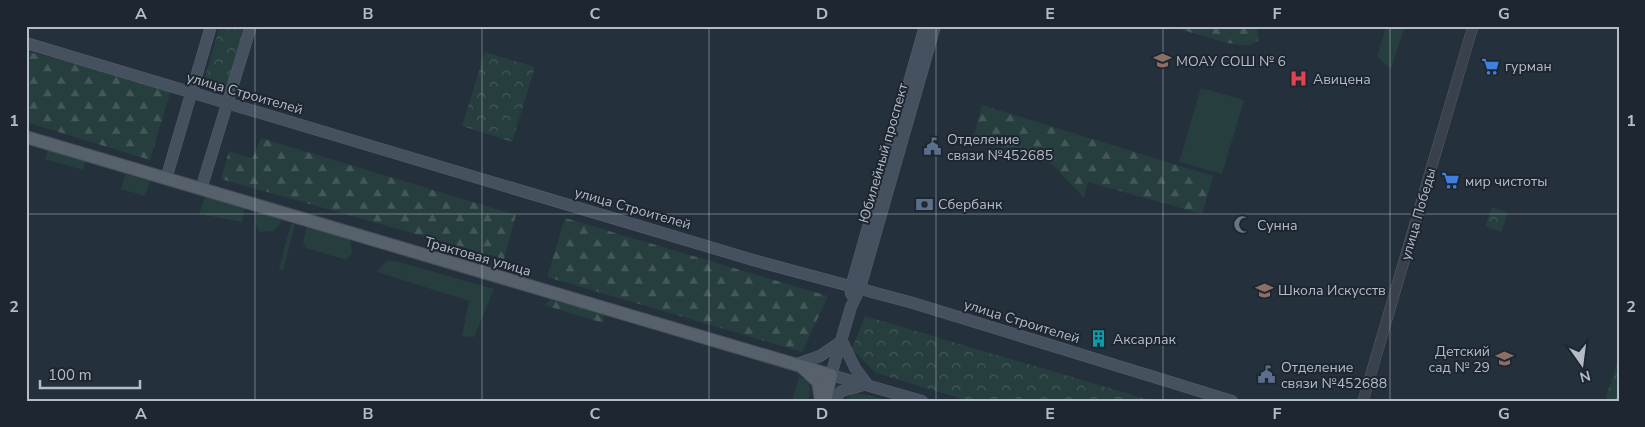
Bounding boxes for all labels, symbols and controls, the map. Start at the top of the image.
text: A [135,3,147,25]
text: B [362,3,374,25]
text: C [590,3,601,25]
text: D [816,3,828,25]
text: E [1045,3,1055,25]
text: F [1273,3,1282,25]
text: G [1498,3,1510,25]
school or university icon: МОАУ СОШ № 6 [1152,51,1172,71]
place label: МОАУ СОШ № 6 [1176,52,1286,71]
supermarket icon: гурман [1481,56,1501,76]
place label: гурман [1505,57,1552,76]
street label: улица Строителей [184,68,305,119]
hospital icon: Авицена [1289,69,1309,89]
place label: Авицена [1313,70,1371,89]
street label: Юбилейный проспект [854,80,913,225]
text: 1 [9,110,19,132]
text: 1 [1626,110,1636,132]
place label: Отделение связи №452685 [947,130,1053,165]
public building icon: Отделение связи №452685 [923,137,943,157]
street label: улица Победы [1396,166,1441,262]
supermarket icon: мир чистоты [1441,171,1461,191]
place label: мир чистоты [1465,172,1547,191]
street label: улица Строителей [572,183,693,234]
bank icon: Сбербанк [914,194,934,214]
place label: Сбербанк [938,195,1003,214]
mosque icon: Сунна [1233,215,1253,235]
place label: Сунна [1257,216,1298,235]
street label: Трактовая улица [422,232,533,281]
school or university icon: Школа Искусств [1254,280,1274,300]
place label: Школа Искусств [1278,281,1386,300]
street label: улица Строителей [962,295,1082,348]
text: 2 [9,296,19,318]
text: 2 [1626,296,1636,318]
building icon: Аксарлак [1089,329,1109,349]
place label: Аксарлак [1113,330,1176,349]
north arrow [1558,340,1608,390]
place label: Детский сад № 29 [1428,342,1490,377]
school or university icon: Детский сад № 29 [1494,349,1514,369]
scale bar [40,357,140,389]
place label: Отделение связи №452688 [1281,358,1387,393]
text: 100 m [48,365,92,385]
public building icon: Отделение связи №452688 [1257,365,1277,385]
text: N [1578,366,1592,387]
text: A [135,403,147,425]
text: B [362,403,374,425]
text: C [590,403,601,425]
text: D [816,403,828,425]
text: E [1045,403,1055,425]
text: F [1273,403,1282,425]
text: G [1498,403,1510,425]

